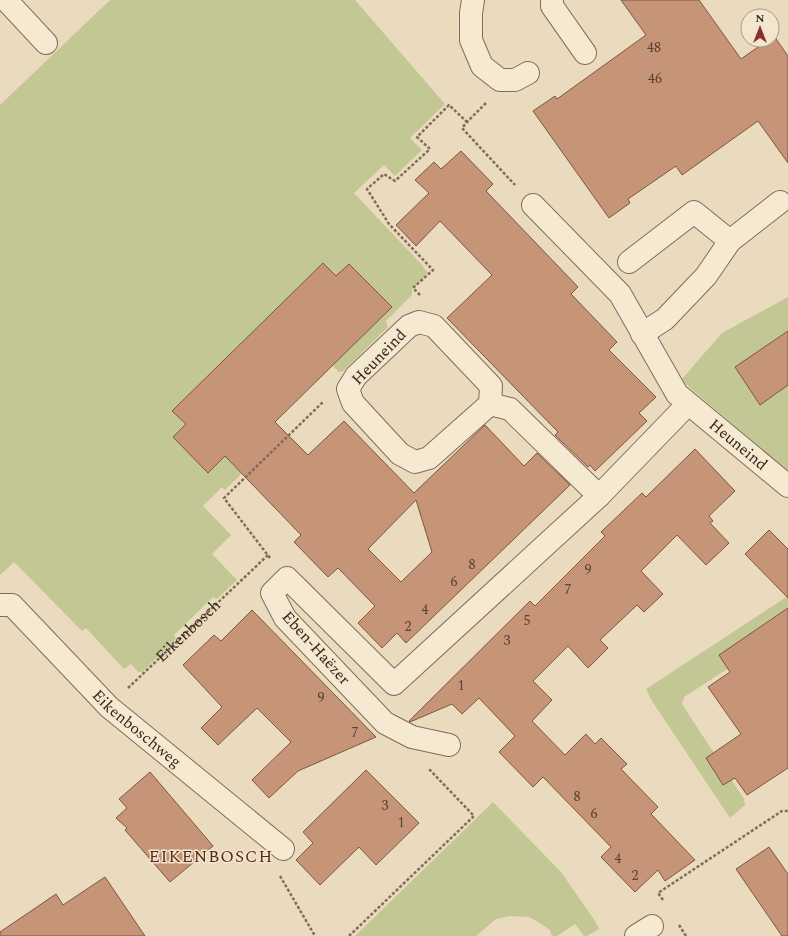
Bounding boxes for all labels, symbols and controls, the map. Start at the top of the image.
north arrow [740,8,780,48]
text: N [756,10,765,27]
house number: 48 [647,37,661,58]
house number: 46 [648,68,662,89]
street label: Heuneind [346,323,412,391]
street label: Heuneind [704,413,773,476]
house number: 8 [469,554,476,575]
house number: 9 [585,559,592,580]
house number: 6 [451,571,458,592]
house number: 7 [565,579,572,600]
street label: Eikenbosch [150,594,226,668]
house number: 4 [422,599,429,620]
street label: Eben-Haëzer [276,606,356,690]
house number: 5 [524,610,531,631]
house number: 2 [405,616,412,637]
house number: 3 [504,630,511,651]
house number: 1 [458,675,465,696]
street label: Eikenboschweg [86,684,187,774]
house number: 9 [318,687,325,708]
house number: 7 [352,722,359,743]
house number: 8 [574,786,581,807]
house number: 3 [382,795,389,816]
house number: 6 [591,803,598,824]
house number: 1 [398,812,405,833]
district label: EIKENBOSCH [149,844,273,870]
house number: 4 [615,848,622,869]
house number: 2 [632,865,639,886]

